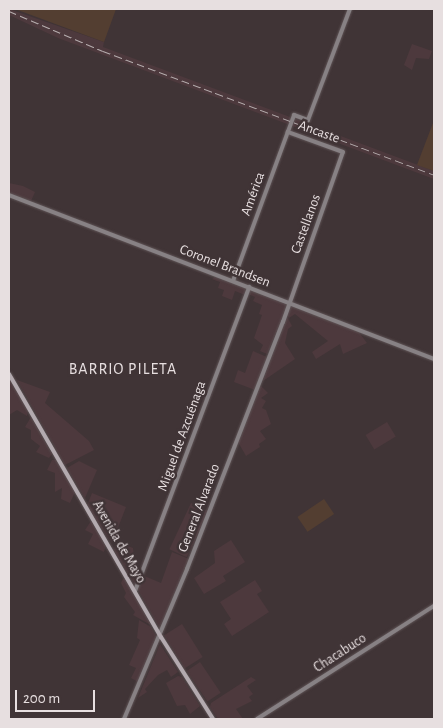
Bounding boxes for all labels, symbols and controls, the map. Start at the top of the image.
street label: Ancaste [296,117,342,147]
street label: América [237,170,269,218]
street label: Castellanos [287,192,325,256]
street label: Coronel Brandsen [177,241,273,291]
district label: BARRIO PILETA [67,359,179,379]
street label: Miguel de Azcuénaga [154,379,210,493]
street label: General Alvarado [174,461,224,555]
street label: Avenida de Mayo [89,498,149,586]
street label: Chacabuco [311,630,369,676]
scale bar [18,680,98,712]
text: 200 m [23,691,60,706]

